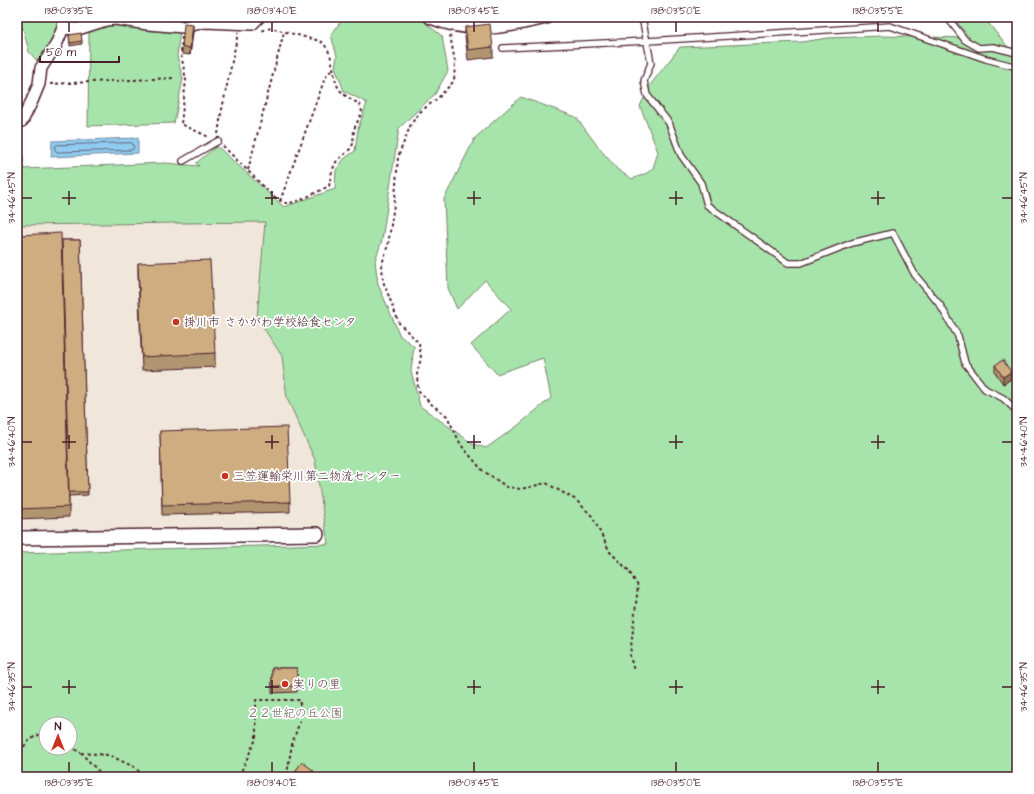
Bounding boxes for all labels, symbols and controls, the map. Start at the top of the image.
text: 138°03'35"E [45,4,93,18]
text: 138°03'40"E [247,4,297,18]
text: 138°03'45"E [449,4,499,18]
text: 138°03'50"E [651,4,701,18]
text: 138°03'55"E [853,4,903,18]
scale bar [40,38,119,64]
text: 50 m [46,44,77,61]
text: 34°46'45"N [5,172,19,224]
text: 34°46'45"N [1017,172,1031,224]
place label: 掛川市 さかがわ学校給食センタ [184,314,356,331]
marker: 掛川市 さかがわ学校給食センタ [171,317,181,327]
text: 34°46'40"N [5,417,19,467]
text: 34°46'40"N [1017,417,1031,467]
place label: 三笠運輸栄川第二物流センター [233,468,401,485]
marker: 三笠運輸栄川第二物流センター [220,471,230,481]
text: 34°46'35"N [5,662,19,712]
text: 34°46'35"N [1017,662,1031,712]
place label: 実りの里 [293,676,341,693]
marker: 実りの里 [280,679,290,689]
park label: ２２世紀の丘公園 [247,705,343,722]
north arrow [38,716,78,756]
text: N [55,719,62,734]
text: 138°03'35"E [45,776,93,790]
text: 138°03'40"E [247,776,297,790]
text: 138°03'45"E [449,776,499,790]
text: 138°03'50"E [651,776,701,790]
text: 138°03'55"E [853,776,903,790]

